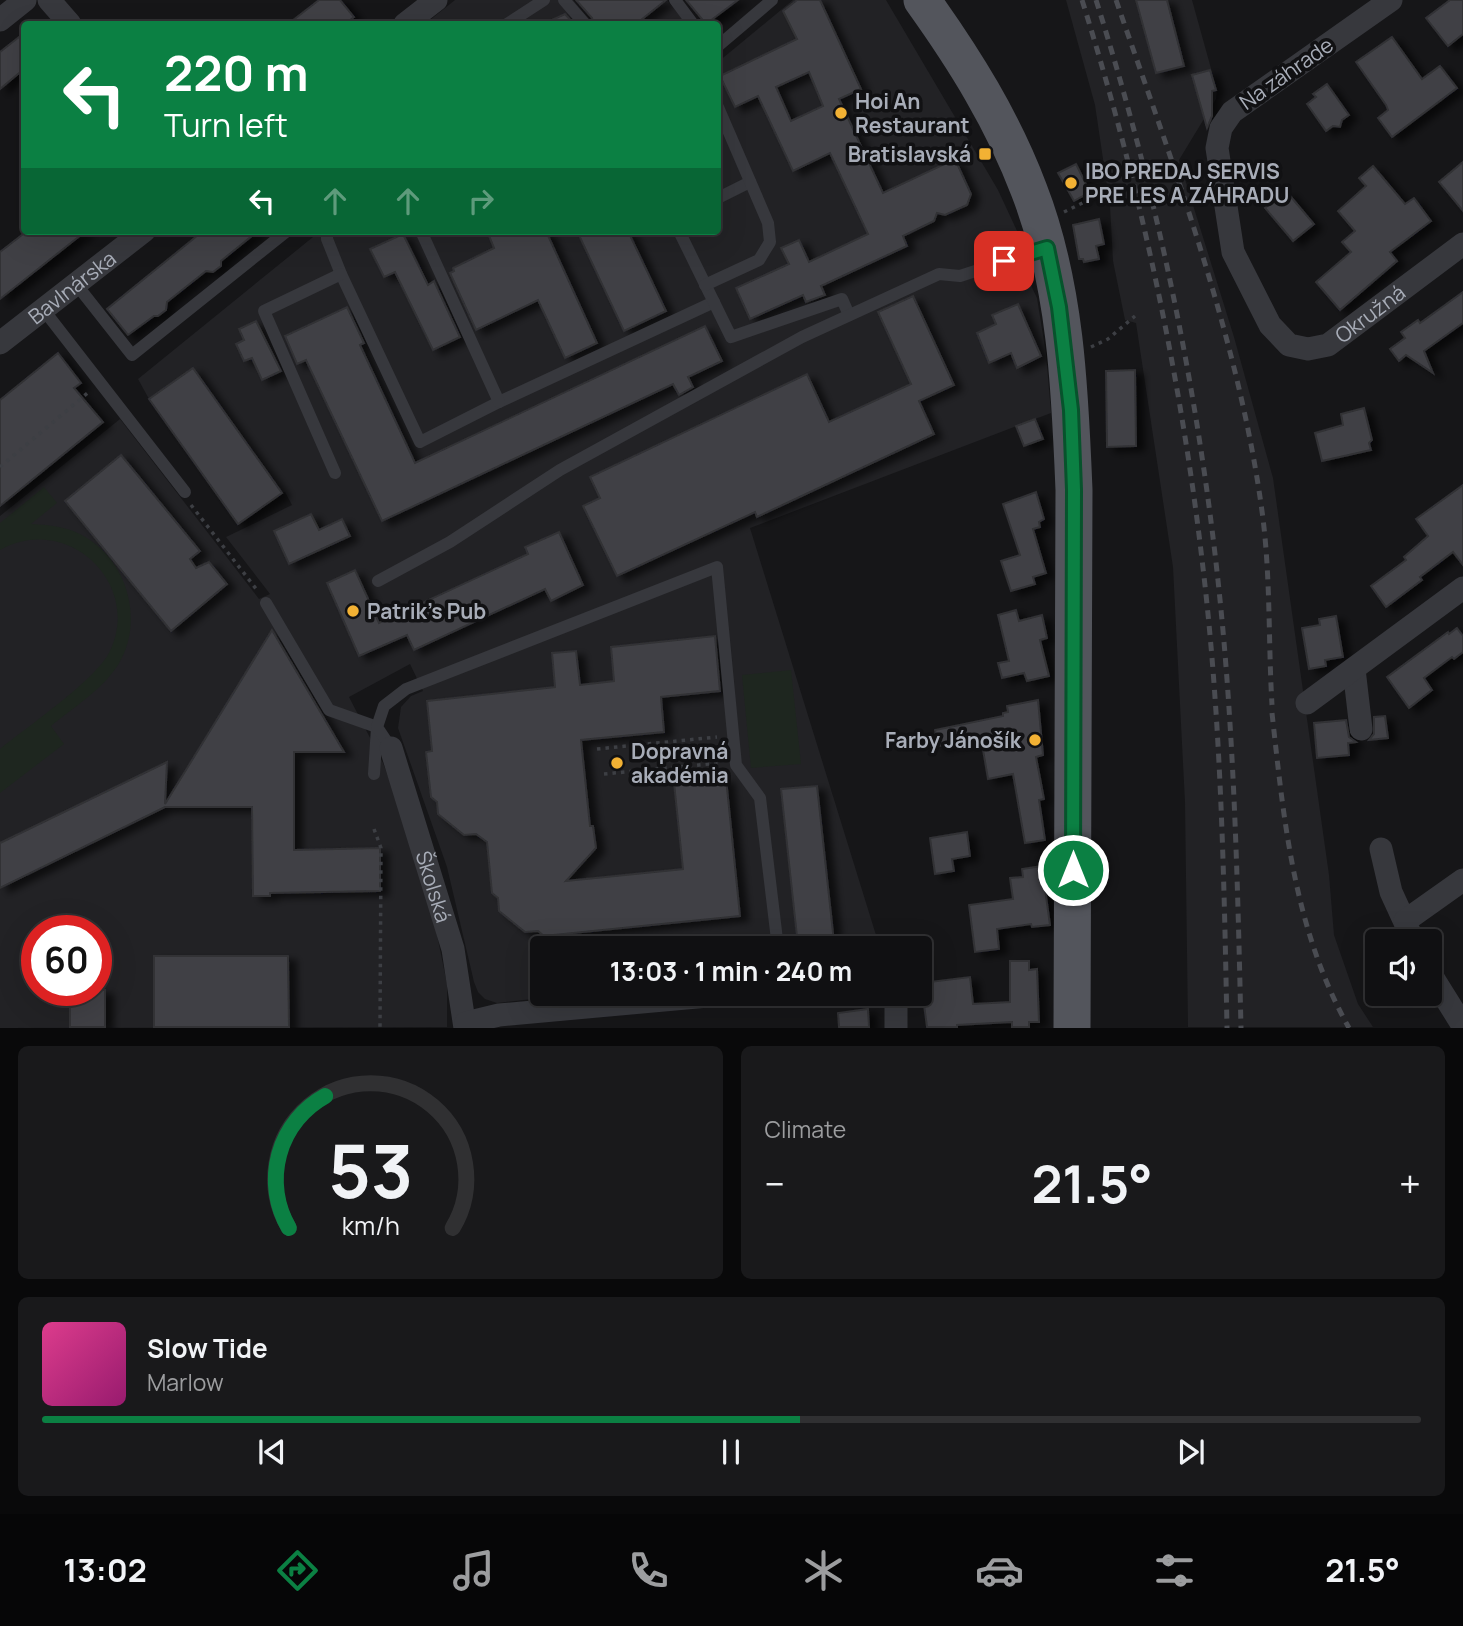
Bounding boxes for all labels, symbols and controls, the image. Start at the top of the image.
street label: Na záhrade [1234,30,1338,116]
text: 220 m [164,39,308,106]
icon: left [49,49,140,140]
place label: Hoi An Restaurant [855,87,970,139]
text: Turn left [164,103,288,147]
marker: Hoi An Restaurant [833,105,849,121]
place label: Bratislavská [848,140,971,168]
marker: Bratislavská [977,146,993,162]
place label: IBO PREDAJ SERVIS PRE LES A ZÁHRADU [1085,157,1289,209]
marker: IBO PREDAJ SERVIS PRE LES A ZÁHRADU [1063,175,1079,191]
icon: left [243,182,281,220]
icon: ahead [316,182,354,220]
icon: ahead [389,182,427,220]
icon: right [462,182,500,220]
pin [974,231,1034,291]
icon: arrive [985,242,1023,280]
street label: Bavlnárska [22,244,122,330]
street label: Okružná [1329,278,1411,349]
place label: Patrik's Pub [367,597,486,625]
marker: Patrik's Pub [345,603,361,619]
place label: Farby Jánošík [885,726,1022,754]
marker: Farby Jánošík [1027,732,1043,748]
place label: Dopravná akadémia [631,737,729,789]
marker: Dopravná akadémia [609,755,625,771]
position arrow [1036,833,1110,907]
street label: Školská [410,847,458,926]
speed limit sign: 60 [21,915,112,1006]
map controls [1365,929,1442,1006]
button: sound [1365,929,1442,1006]
text: 13:03 · 1 min · 240 m [610,953,852,989]
text: Climate [765,1113,846,1145]
text: 53 [328,1121,413,1221]
text: 21.5° [1031,1148,1153,1219]
text: − [765,1157,785,1209]
text: + [1399,1157,1421,1209]
text: km/h [341,1208,399,1243]
text: Slow Tide [147,1330,268,1366]
text: Marlow [147,1366,224,1398]
icon: previous [253,1433,291,1471]
icon: pause [712,1433,750,1471]
icon: next [1172,1433,1210,1471]
icon: directions [273,1546,322,1595]
icon: music [449,1546,498,1595]
icon: phone [624,1546,673,1595]
icon: climate [799,1546,848,1595]
icon: car [975,1546,1024,1595]
icon: filters [1150,1546,1199,1595]
text: 13:02 [63,1548,147,1592]
text: 21.5° [1325,1548,1400,1592]

